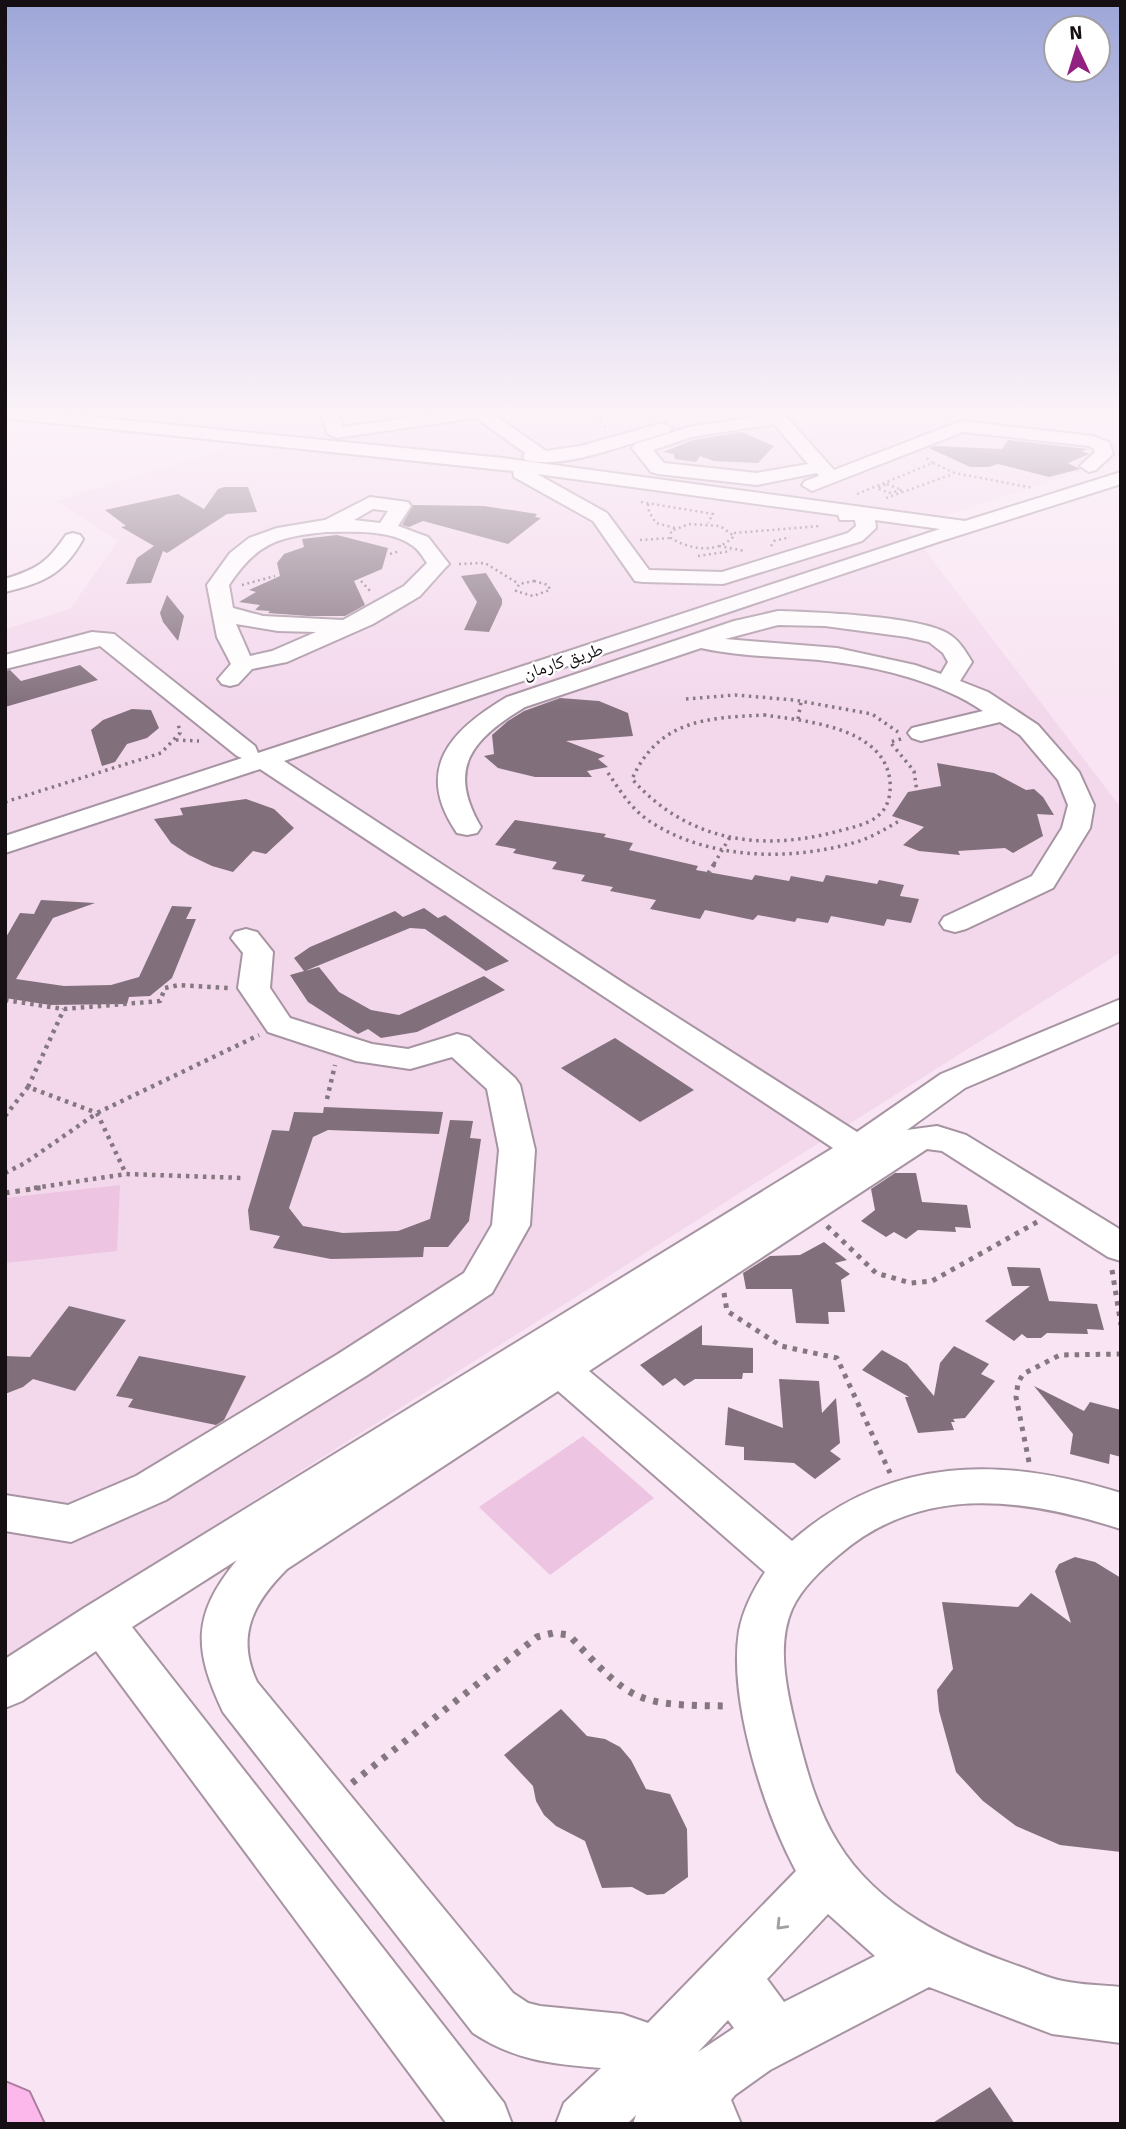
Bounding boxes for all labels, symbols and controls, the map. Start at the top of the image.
north arrow [1042,14,1112,84]
text: N [1068,21,1083,45]
street label: طريق كارمان [520,638,606,684]
one-way arrow [776,1917,789,1930]

